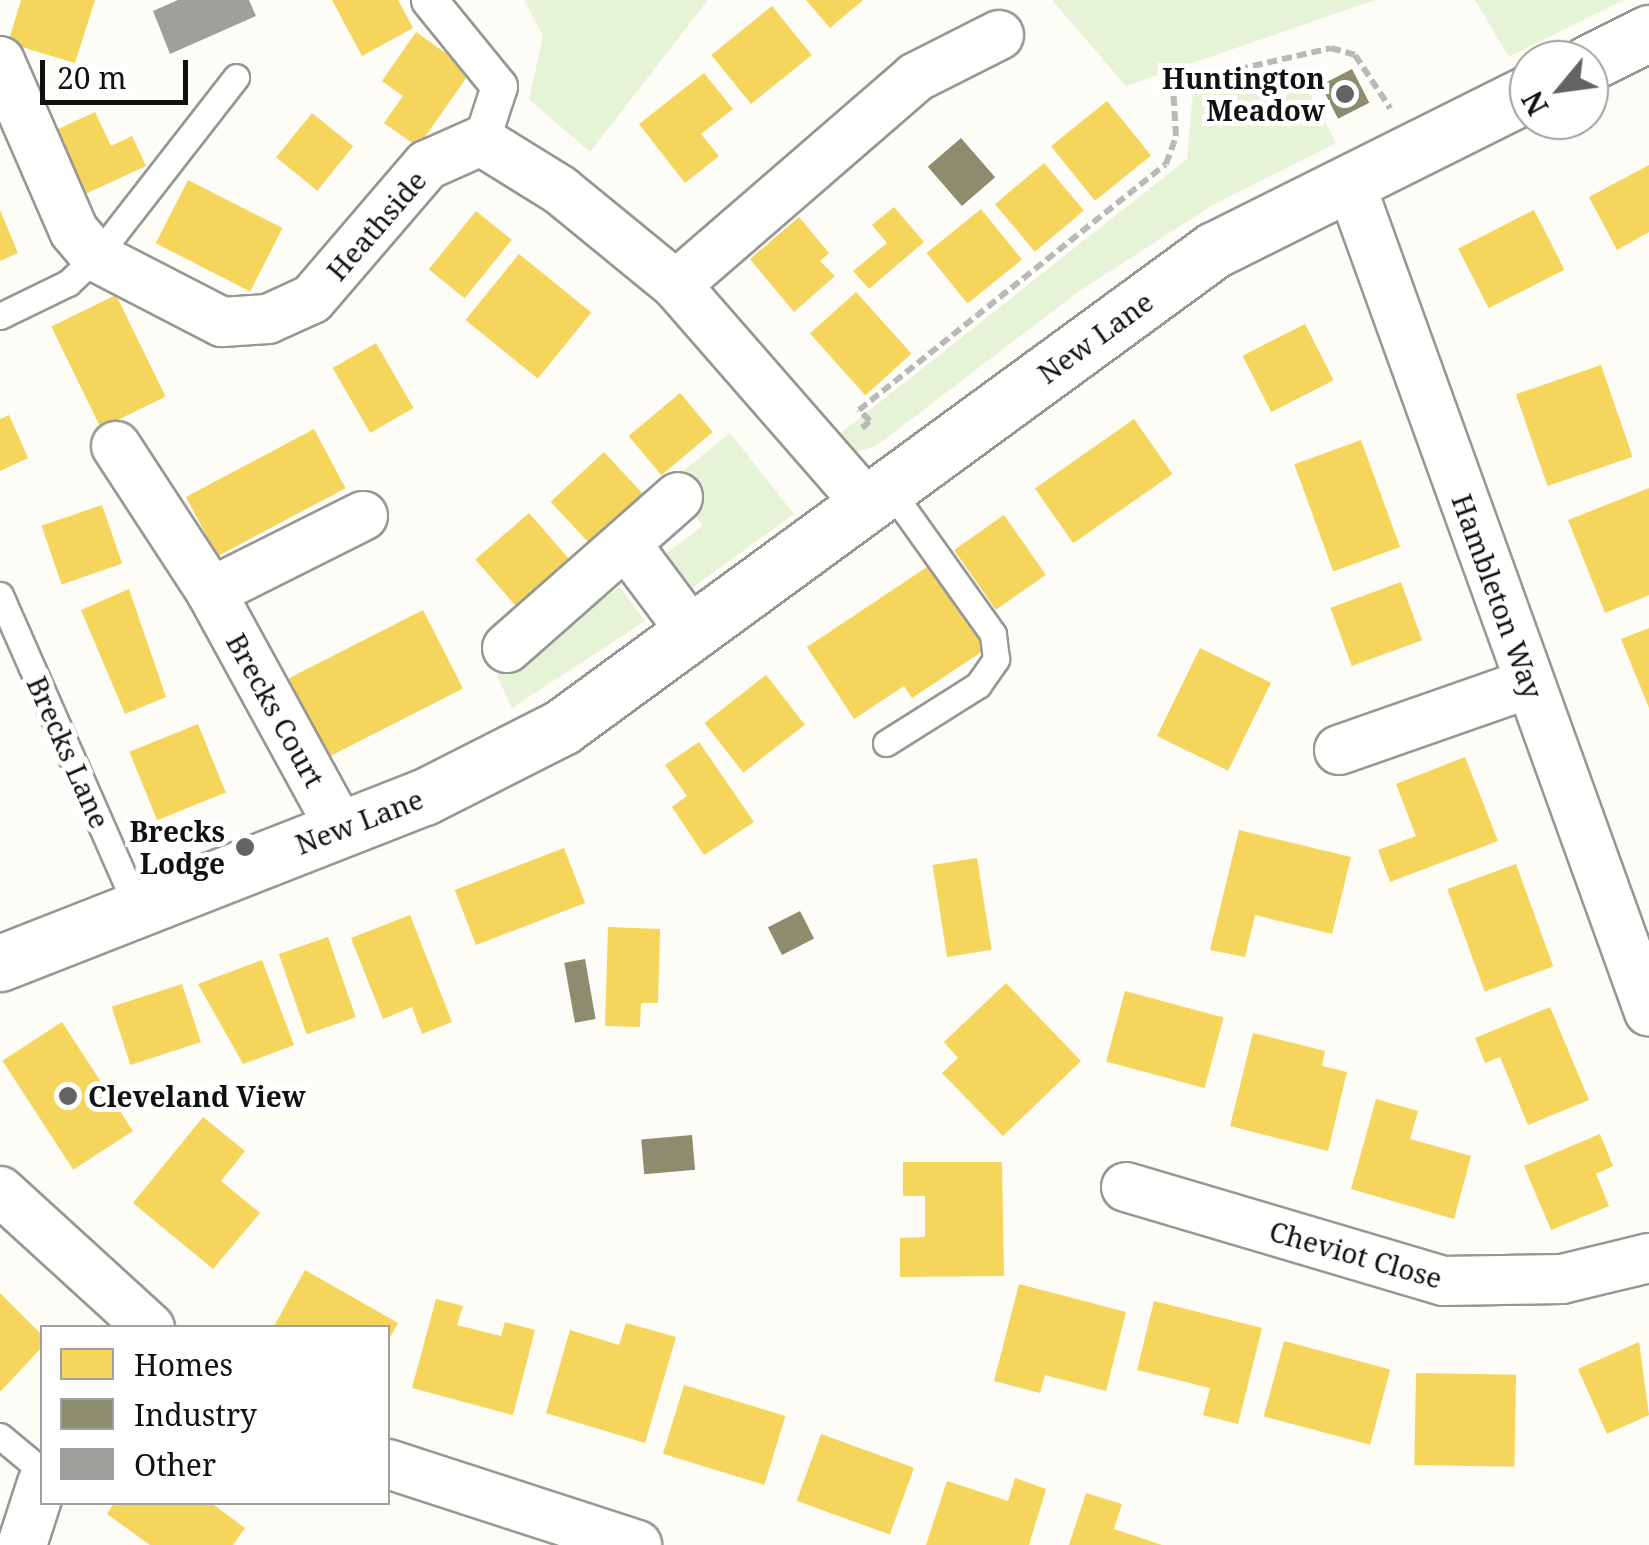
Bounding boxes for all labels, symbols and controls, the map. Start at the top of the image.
scale bar [45,40,192,102]
north arrow [1509,40,1609,140]
text: 20 m [57,57,127,98]
place label: Huntington Meadow [1162,61,1325,127]
marker: Huntington Meadow [1334,83,1356,105]
text: N [1513,85,1556,122]
street label: Heathside [319,163,433,287]
street label: New Lane [1031,284,1159,390]
street label: Hambleton Way [1445,489,1551,703]
street label: Brecks Court [220,627,332,793]
street label: Brecks Lane [21,671,117,833]
street label: New Lane [290,781,428,861]
place label: Brecks Lodge [129,814,225,880]
marker: Brecks Lodge [234,836,256,858]
place label: Cleveland View [88,1079,306,1113]
marker: Cleveland View [57,1085,79,1107]
street label: Cheviot Close [1266,1213,1446,1295]
legend [40,1325,390,1505]
text: Homes [134,1344,233,1385]
text: Industry [134,1394,257,1435]
text: Other [134,1444,216,1485]

